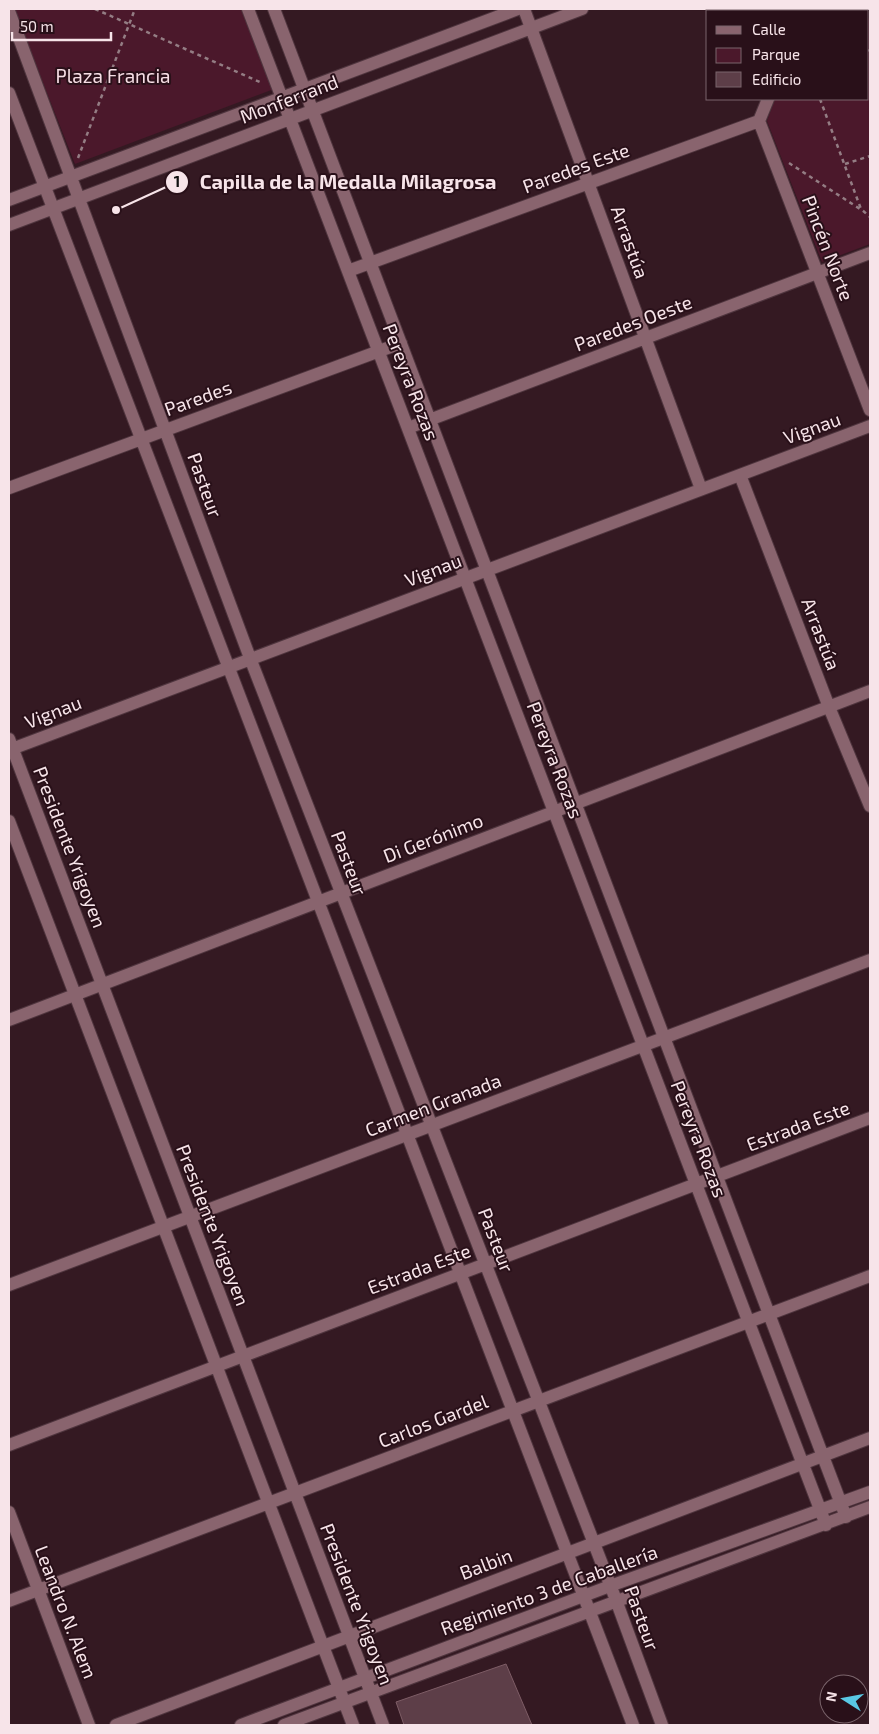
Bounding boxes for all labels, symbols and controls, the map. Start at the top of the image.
scale bar [12,10,111,42]
legend [706,10,869,100]
text: 50 m [20,17,54,35]
text: Calle [752,20,786,38]
text: Parque [752,45,800,63]
park label: Plaza Francia [55,64,171,87]
street label: Monferrand [236,69,341,128]
text: Edificio [752,70,801,88]
street label: Paredes Este [519,138,632,197]
callout: Capilla de la Medalla Milagrosa [165,165,507,200]
text: Capilla de la Medalla Milagrosa [200,169,496,193]
text: 1 [174,172,180,190]
street label: Pincén Norte [798,192,859,304]
street label: Arrastúa [607,202,654,281]
street label: Paredes Oeste [571,290,695,356]
street label: Pereyra Rozas [379,320,444,444]
street label: Paredes [161,375,235,420]
street label: Vignau [780,407,844,448]
street label: Pasteur [183,449,228,521]
street label: Vignau [401,548,465,591]
street label: Arrastúa [797,594,846,673]
street label: Vignau [21,690,85,733]
street label: Pereyra Rozas [523,698,588,822]
street label: Presidente Yrigoyen [29,763,112,931]
street label: Di Gerónimo [380,808,486,867]
street label: Pasteur [327,827,372,899]
street label: Carmen Granada [362,1068,504,1141]
street label: Pereyra Rozas [667,1077,732,1201]
street label: Estrada Este [743,1095,853,1156]
street label: Presidente Yrigoyen [172,1141,255,1309]
street label: Pasteur [474,1204,519,1276]
street label: Estrada Este [364,1238,474,1299]
street label: Carlos Gardel [375,1389,491,1452]
street label: Presidente Yrigoyen [316,1520,399,1688]
street label: Regimiento 3 de Caballería [437,1540,660,1639]
street label: Leandro N. Alem [31,1542,102,1682]
street label: Balbin [456,1543,515,1584]
street label: Pasteur [620,1582,665,1654]
north arrow [819,1674,869,1724]
text: N [821,1690,840,1703]

